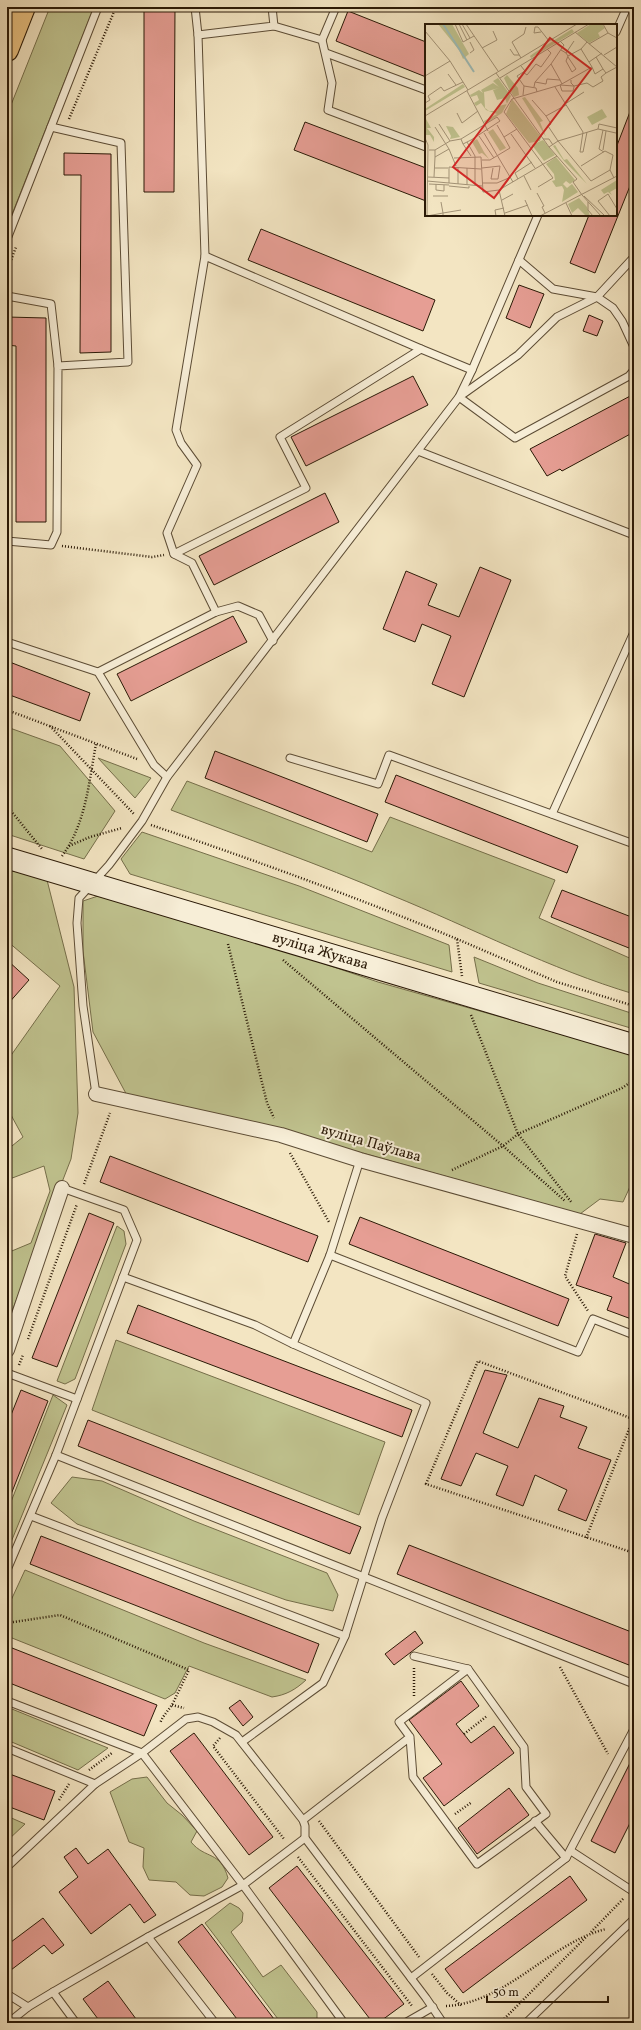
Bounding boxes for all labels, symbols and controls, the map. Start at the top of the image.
inset map [425,24,617,216]
street label: вуліца Жукава [270,927,371,976]
street label: вуліца Паўлава [318,1120,424,1168]
scale bar [487,1978,608,2004]
text: 50 m [493,1985,519,2001]

